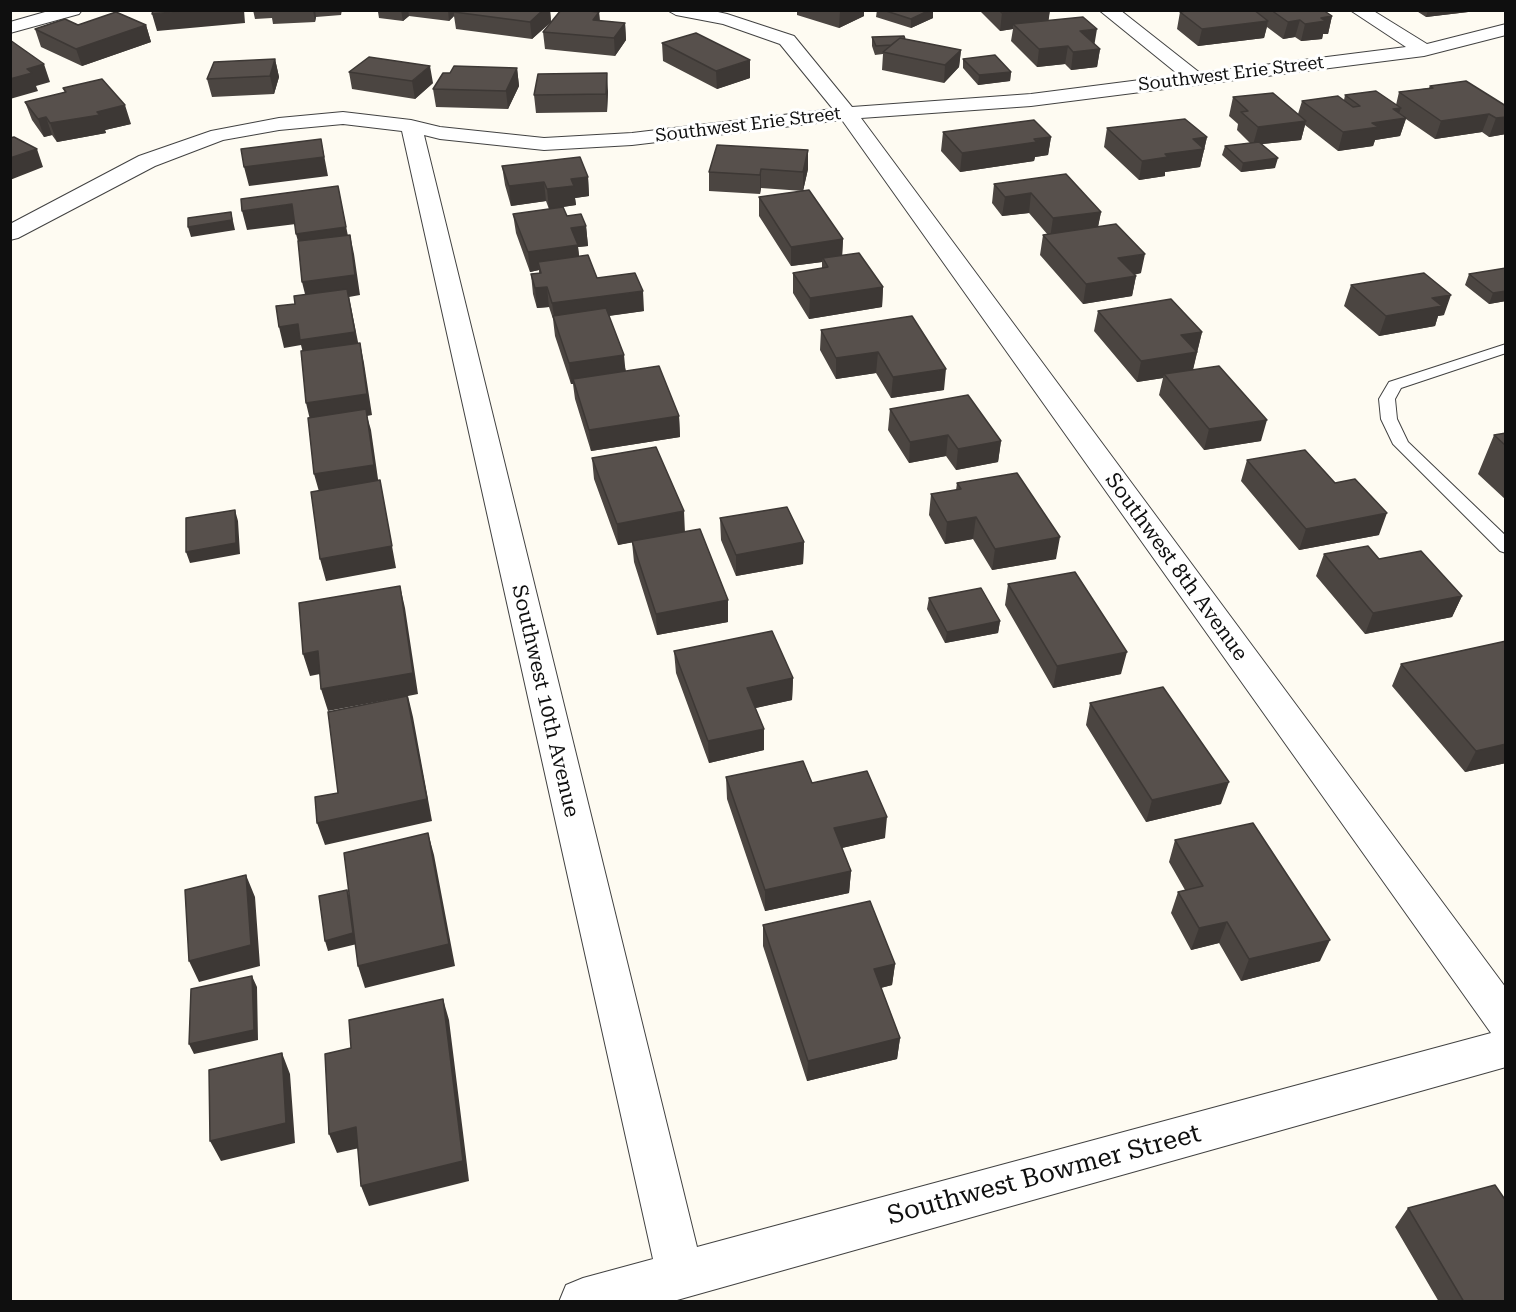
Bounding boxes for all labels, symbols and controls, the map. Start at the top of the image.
street label: Southwest Erie Street [1137,52,1325,96]
street label: Southwest Erie Street [654,103,842,147]
street label: Southwest 8th Avenue [1099,468,1253,666]
street label: Southwest 10th Avenue [506,582,584,820]
street label: Southwest Bowmer Street [884,1118,1204,1232]

